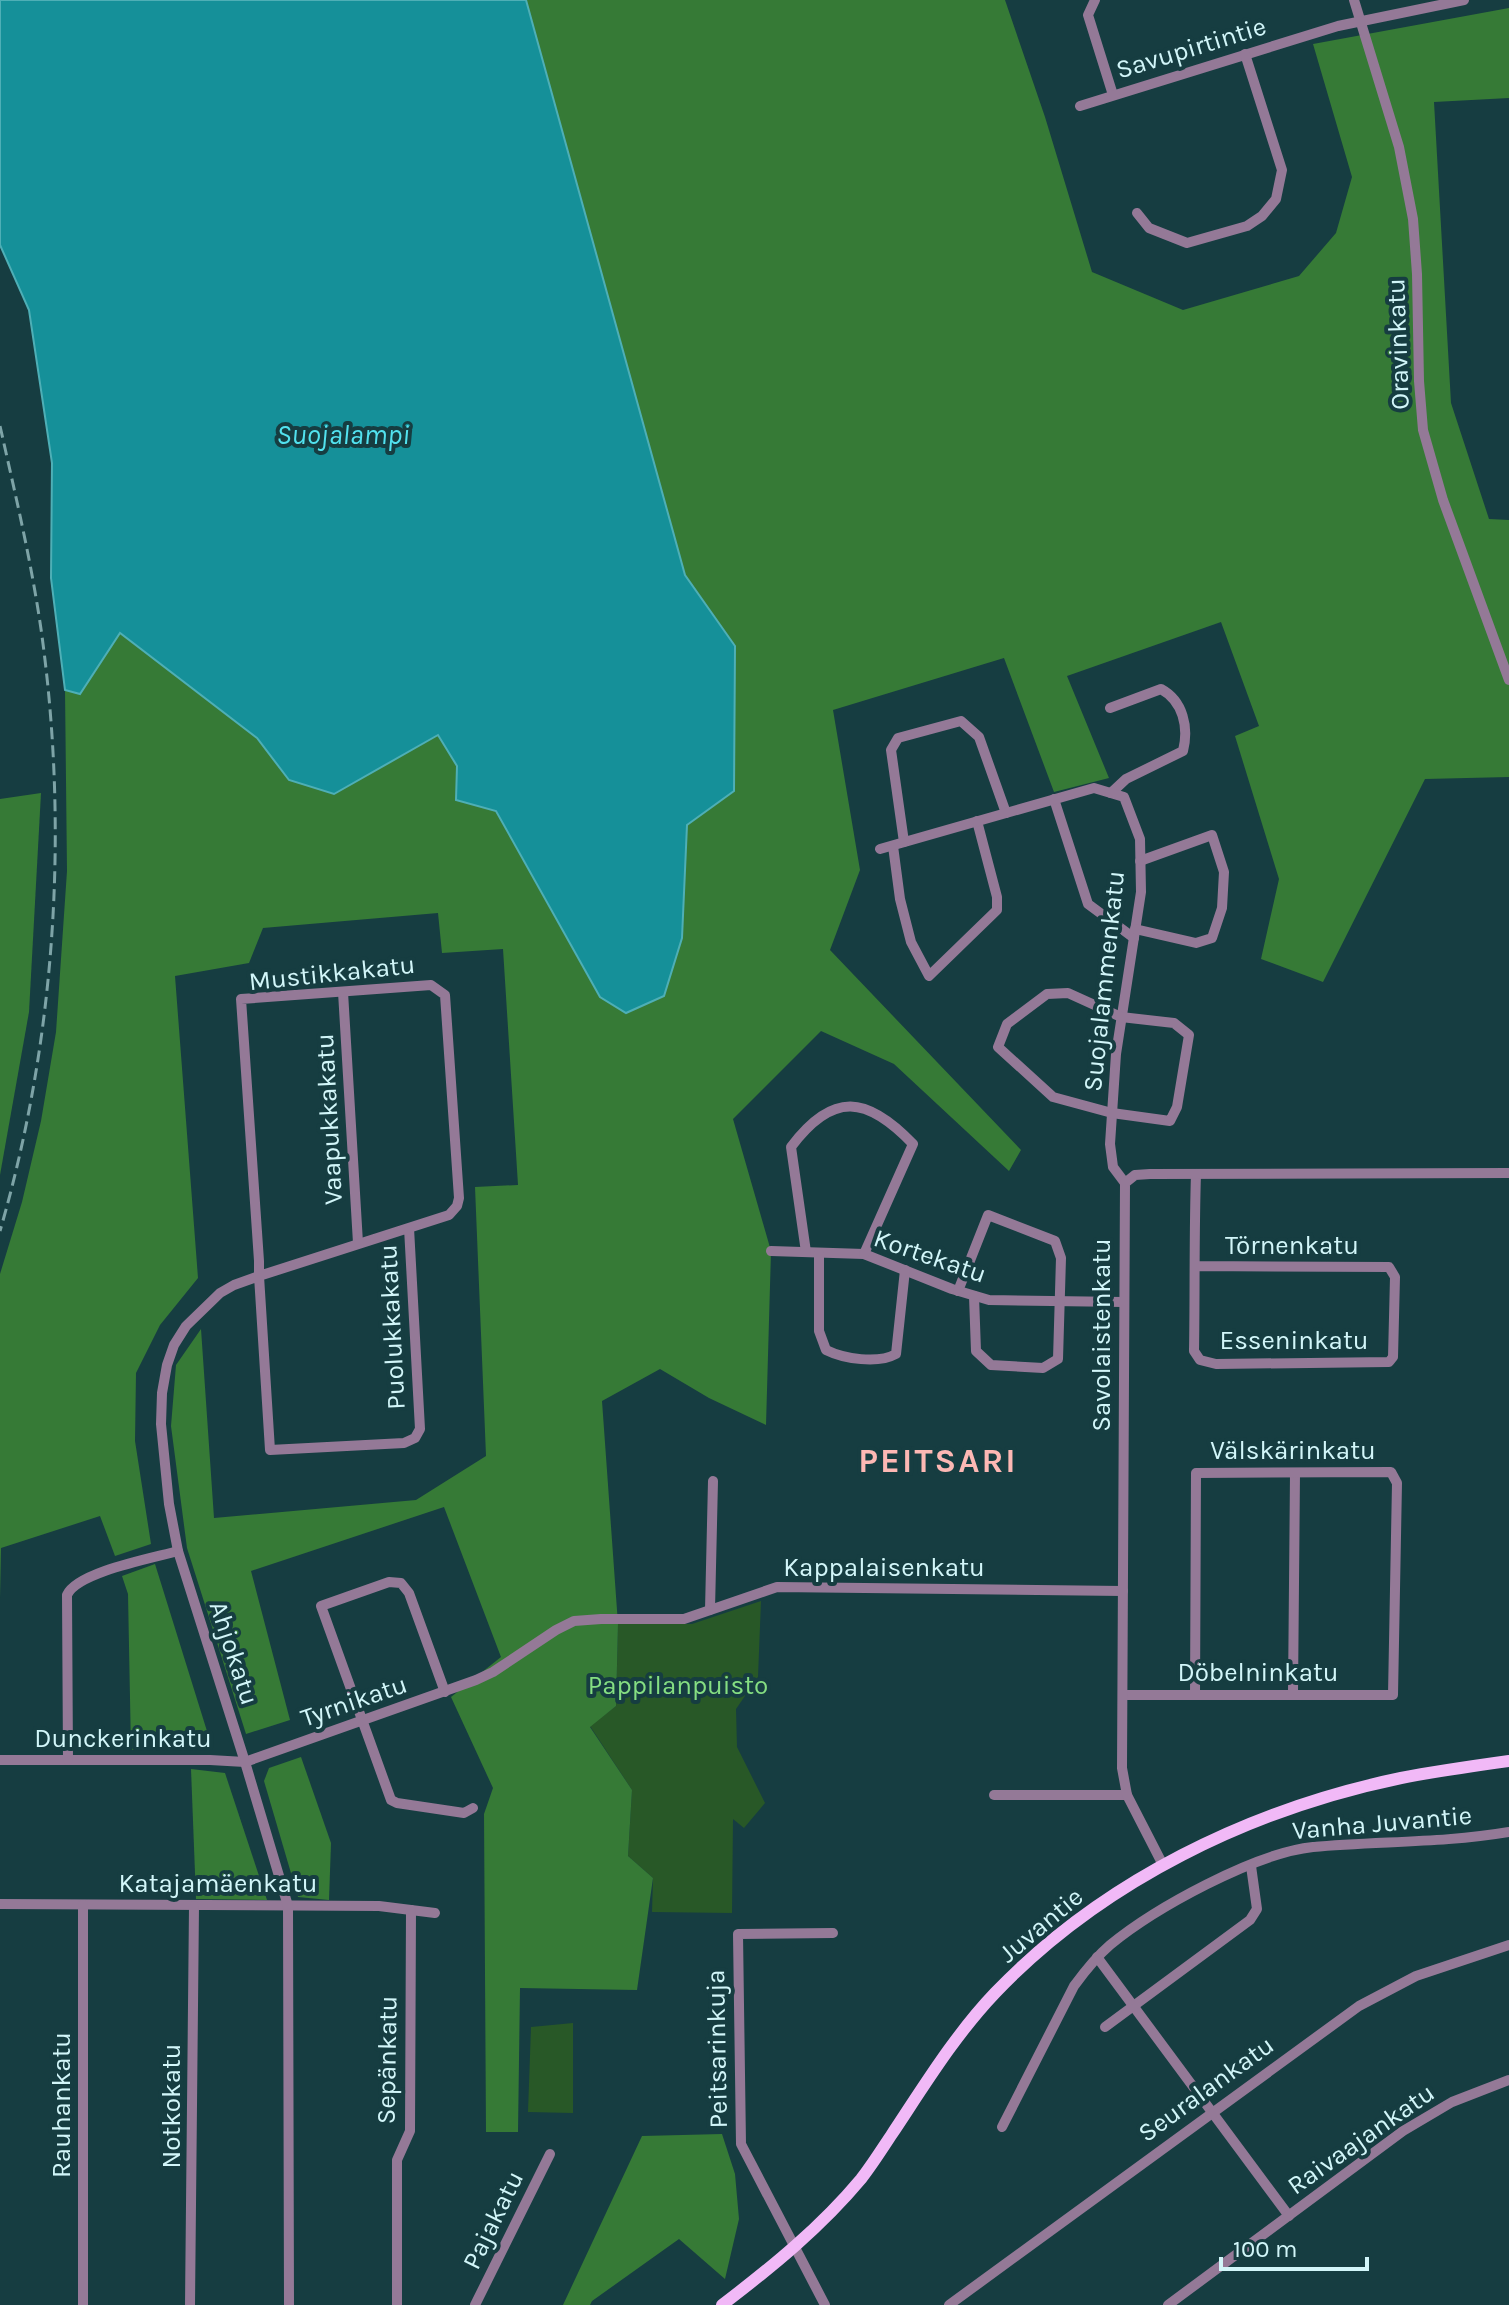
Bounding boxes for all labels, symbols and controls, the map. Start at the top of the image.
street label: Savupirtintie [1112,10,1270,86]
street label: Oravinkatu [1380,278,1416,410]
water label: Suojalampi [276,418,410,451]
street label: Suojalammenkatu [1077,869,1131,1093]
street label: Mustikkakatu [247,949,417,997]
street label: Vaapukkakatu [309,1033,349,1205]
street label: Kortekatu [870,1222,990,1290]
street label: Törnenkatu [1225,1230,1359,1261]
street label: Savolaistenkatu [1086,1238,1117,1432]
street label: Puolukkakatu [372,1244,412,1410]
street label: Esseninkatu [1220,1325,1368,1356]
street label: Välskärinkatu [1210,1435,1376,1466]
district label: PEITSARI [858,1441,1018,1481]
street label: Kappalaisenkatu [783,1552,985,1583]
street label: Ahjokatu [203,1597,265,1709]
street label: Döbelninkatu [1177,1657,1339,1688]
street label: Tyrnikatu [297,1668,411,1734]
park label: Pappilanpuisto [588,1670,768,1701]
street label: Dunckerinkatu [34,1723,212,1754]
street label: Vanha Juvantie [1291,1800,1473,1846]
street label: Katajamäenkatu [119,1868,317,1899]
street label: Juvantie [993,1881,1089,1969]
street label: Peitsarinkuja [700,1969,734,2129]
street label: Sepänkatu [370,1995,404,2125]
street label: Seuralankatu [1132,2029,1280,2149]
street label: Rauhankatu [46,2032,77,2178]
street label: Notkokatu [156,2043,187,2169]
street label: Raivaajankatu [1282,2077,1440,2201]
street label: Pajakatu [456,2166,530,2274]
scale bar [1221,2221,1367,2271]
text: 100 m [1233,2235,1298,2263]

